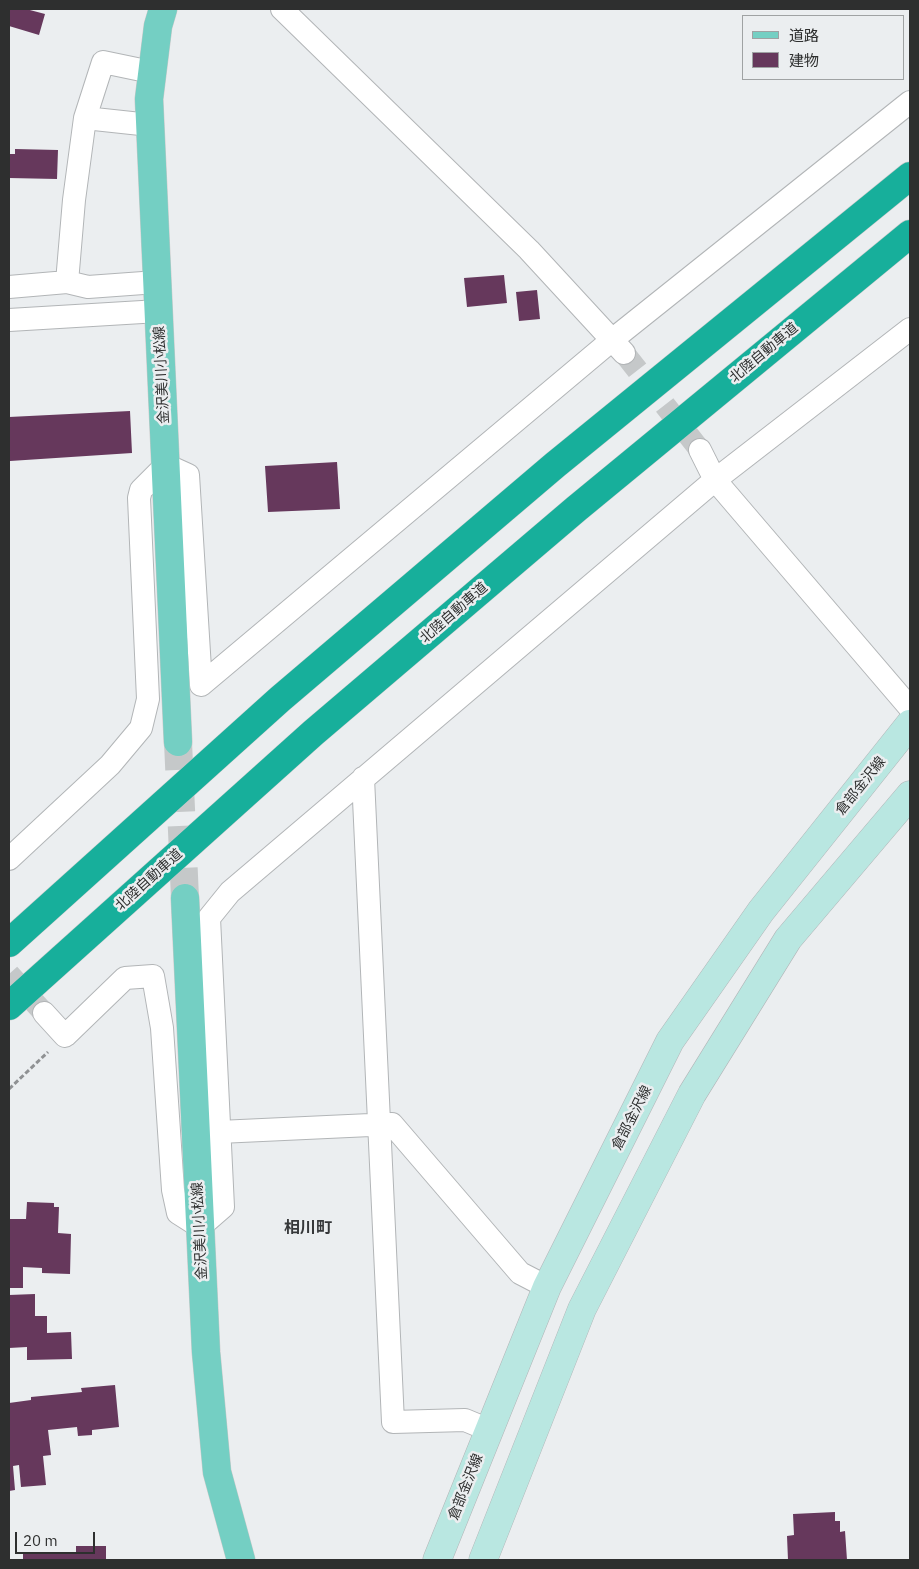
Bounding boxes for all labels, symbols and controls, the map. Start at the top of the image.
legend [742,15,904,80]
text: 道路 [789,26,819,45]
text: 建物 [789,51,819,70]
street label: 北陸自動車道 [726,320,802,386]
street label: 金沢美川小松線 [151,326,173,424]
street label: 北陸自動車道 [417,579,491,647]
street label: 倉部金沢線 [832,754,890,818]
street label: 北陸自動車道 [112,846,186,914]
street label: 倉部金沢線 [609,1083,655,1153]
street label: 金沢美川小松線 [189,1182,211,1280]
district label: 相川町 [284,1218,332,1238]
street label: 倉部金沢線 [445,1451,487,1523]
scale bar [18,1522,98,1554]
text: 20 m [23,1531,58,1550]

